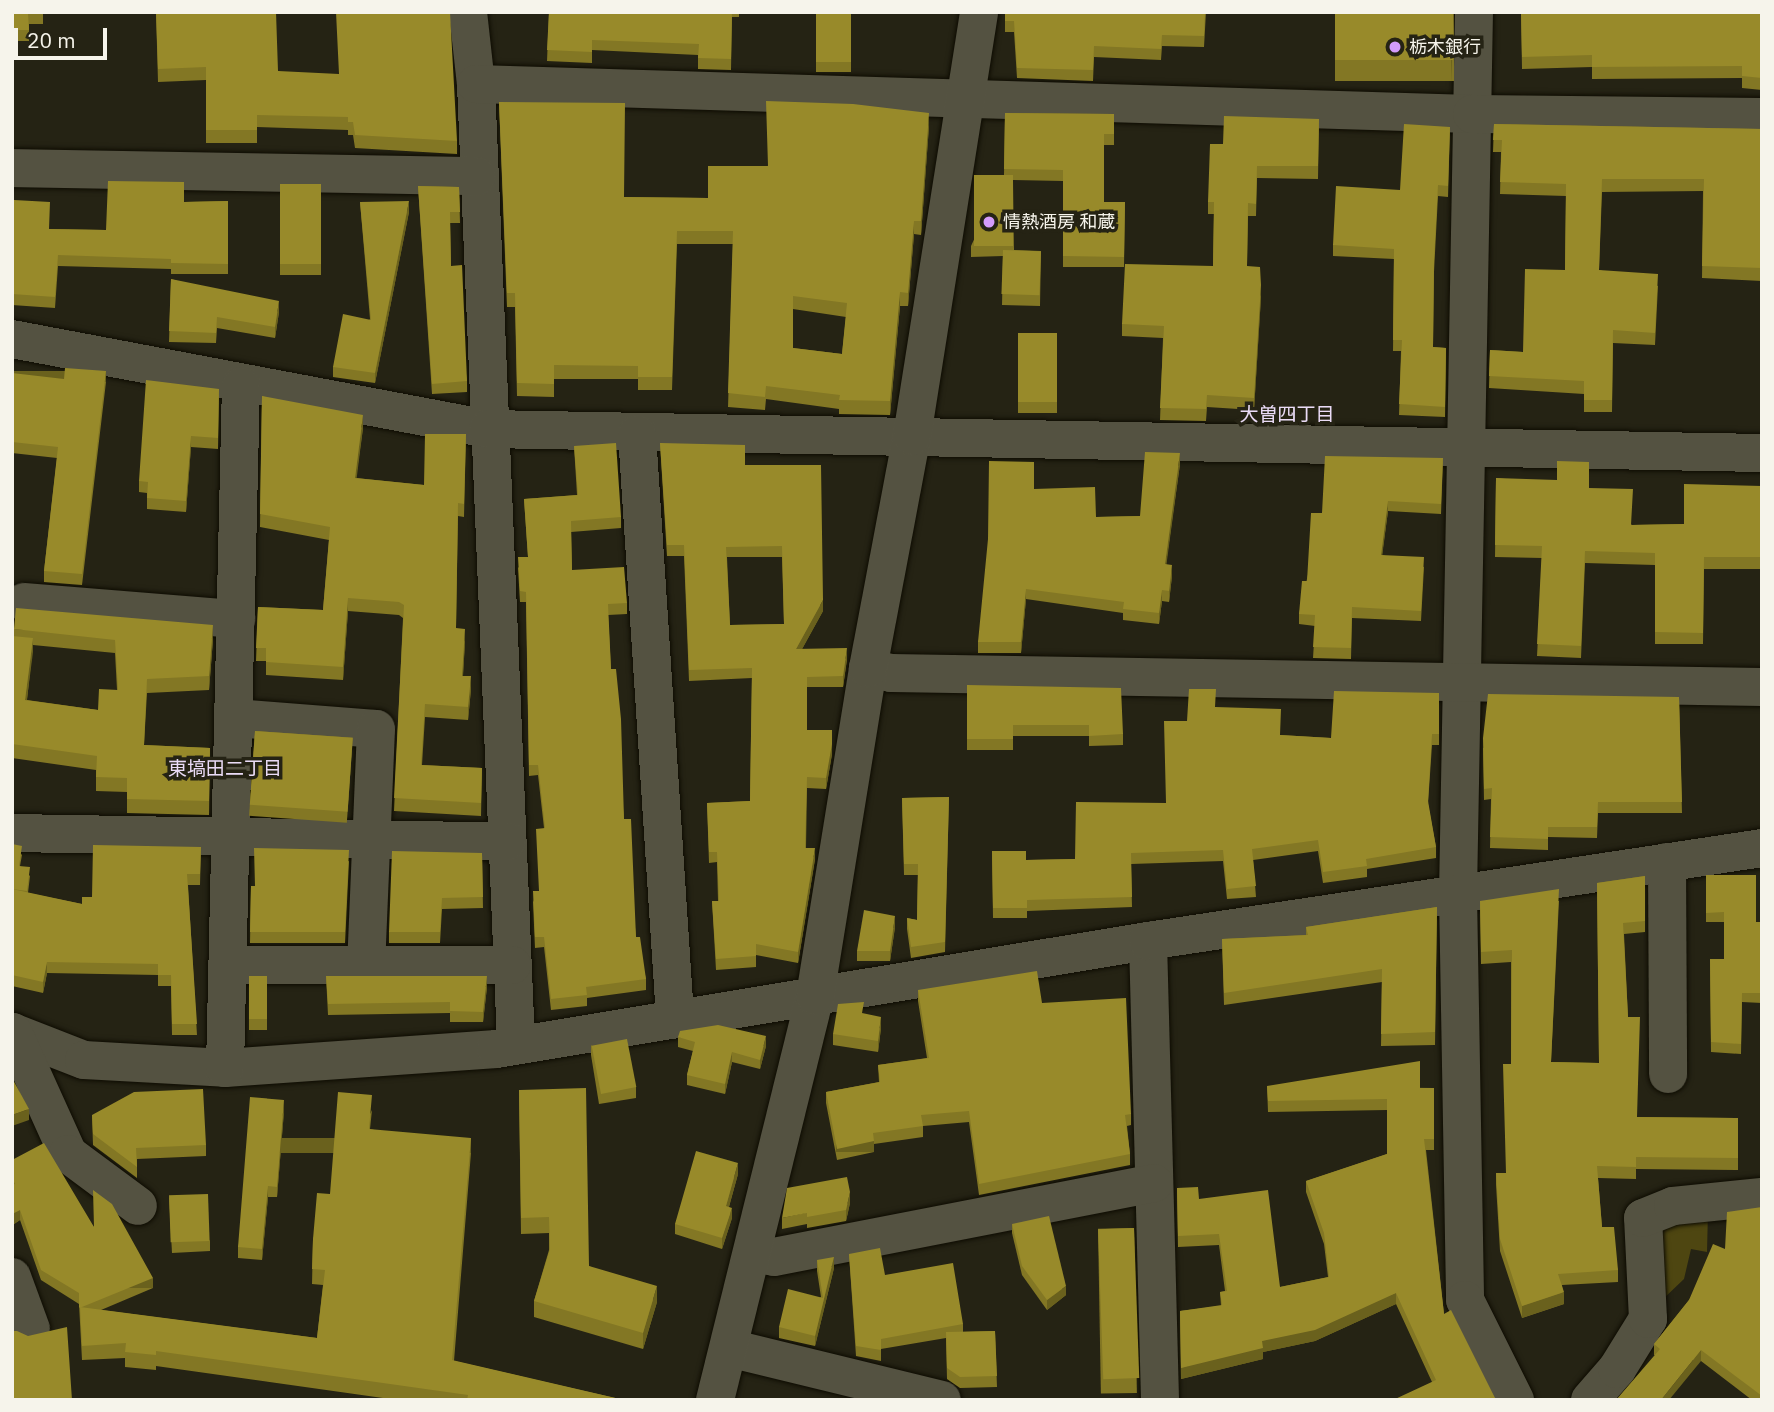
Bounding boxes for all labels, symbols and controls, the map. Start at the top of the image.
scale bar [18,14,110,58]
text: 20 m [27,26,76,54]
place label: 栃木銀行 [1409,36,1481,58]
marker: 栃木銀行 [1387,39,1403,55]
place label: 情熱酒房 和蔵 [1003,211,1115,233]
marker: 情熱酒房 和蔵 [981,214,997,230]
district label: 大曽四丁目 [1240,404,1334,426]
district label: 東塙田二丁目 [168,758,282,780]

